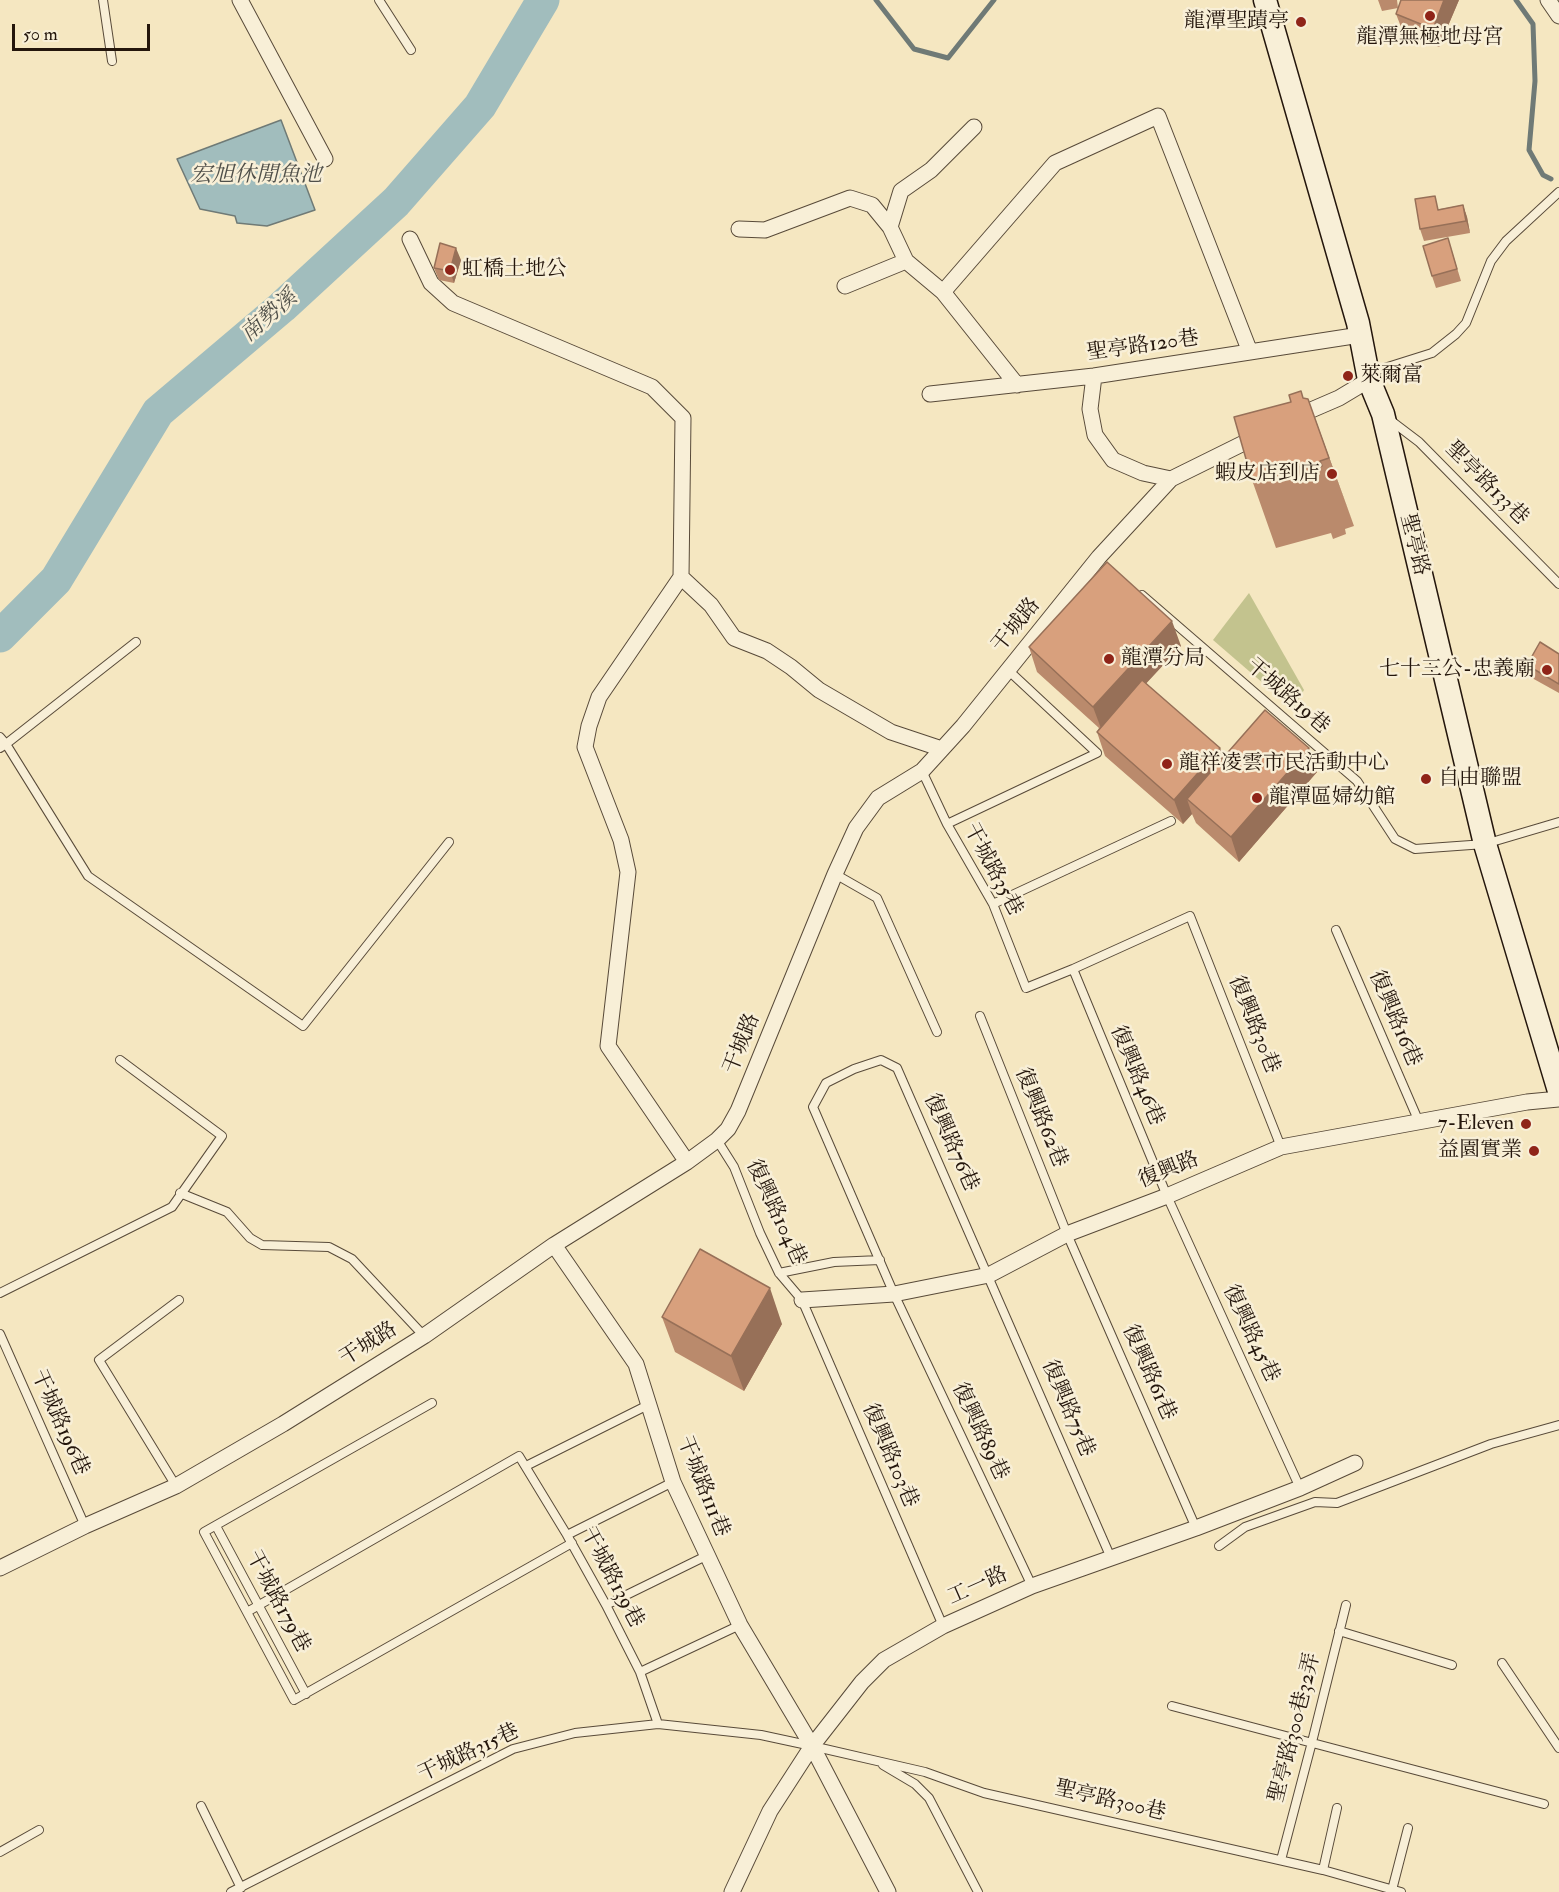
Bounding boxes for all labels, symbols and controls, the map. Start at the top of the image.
place label: 龍潭聖蹟亭 [1184,9,1289,35]
marker: 龍潭無極地母宮 [1423,9,1437,23]
scale bar [15,12,153,50]
marker: 龍潭聖蹟亭 [1294,15,1308,29]
text: 50 m [23,23,58,46]
place label: 龍潭無極地母宮 [1357,25,1503,51]
water label: 宏旭休閒魚池 [190,163,322,189]
place label: 虹橋土地公 [462,257,567,283]
marker: 虹橋土地公 [443,263,457,277]
water label: 南勢溪 [236,285,304,349]
street label: 聖亭路120巷 [1085,327,1201,367]
place label: 萊爾富 [1360,363,1423,389]
marker: 萊爾富 [1341,369,1355,383]
street label: 聖亭路133巷 [1439,437,1533,531]
place label: 蝦皮店到店 [1215,461,1320,487]
marker: 蝦皮店到店 [1325,467,1339,481]
street label: 聖亭路 [1393,511,1433,579]
street label: 干城路 [987,594,1047,658]
place label: 龍潭分局 [1121,646,1205,672]
marker: 龍潭分局 [1102,652,1116,666]
street label: 干城路19巷 [1240,654,1334,740]
place label: 七十三公-忠義廟 [1379,657,1535,683]
marker: 七十三公-忠義廟 [1540,663,1554,677]
place label: 龍祥凌雲市民活動中心 [1179,751,1389,777]
marker: 龍祥凌雲市民活動中心 [1160,757,1174,771]
place label: 自由聯盟 [1438,766,1522,792]
marker: 自由聯盟 [1419,772,1433,786]
place label: 龍潭區婦幼館 [1269,785,1395,811]
marker: 龍潭區婦幼館 [1250,791,1264,805]
street label: 干城路35巷 [957,819,1027,921]
street label: 復興路16巷 [1362,967,1426,1071]
street label: 復興路30巷 [1222,973,1284,1077]
street label: 干城路 [720,1010,766,1078]
street label: 復興路46巷 [1104,1022,1168,1130]
street label: 復興路62巷 [1009,1064,1071,1172]
street label: 復興路76巷 [917,1090,983,1196]
place label: 7-Eleven [1438,1111,1514,1137]
marker: 7-Eleven [1519,1117,1533,1131]
place label: 益園實業 [1438,1138,1522,1164]
marker: 益園實業 [1527,1144,1541,1158]
street label: 復興路 [1135,1148,1203,1194]
street label: 復興路104巷 [740,1156,810,1270]
street label: 復興路45巷 [1216,1281,1284,1387]
street label: 干城路 [336,1318,402,1372]
street label: 復興路61巷 [1116,1321,1180,1425]
street label: 復興路75巷 [1035,1357,1099,1461]
street label: 干城路196巷 [25,1366,93,1480]
street label: 復興路89巷 [945,1379,1013,1485]
street label: 復興路103巷 [856,1400,922,1512]
street label: 干城路111巷 [670,1433,734,1541]
street label: 干城路139巷 [574,1523,648,1633]
street label: 干城路179巷 [240,1547,314,1657]
street label: 工一路 [944,1563,1012,1611]
street label: 聖亭路300巷32弄 [1265,1651,1327,1805]
street label: 干城路315巷 [414,1720,524,1788]
street label: 聖亭路300巷 [1052,1777,1168,1827]

